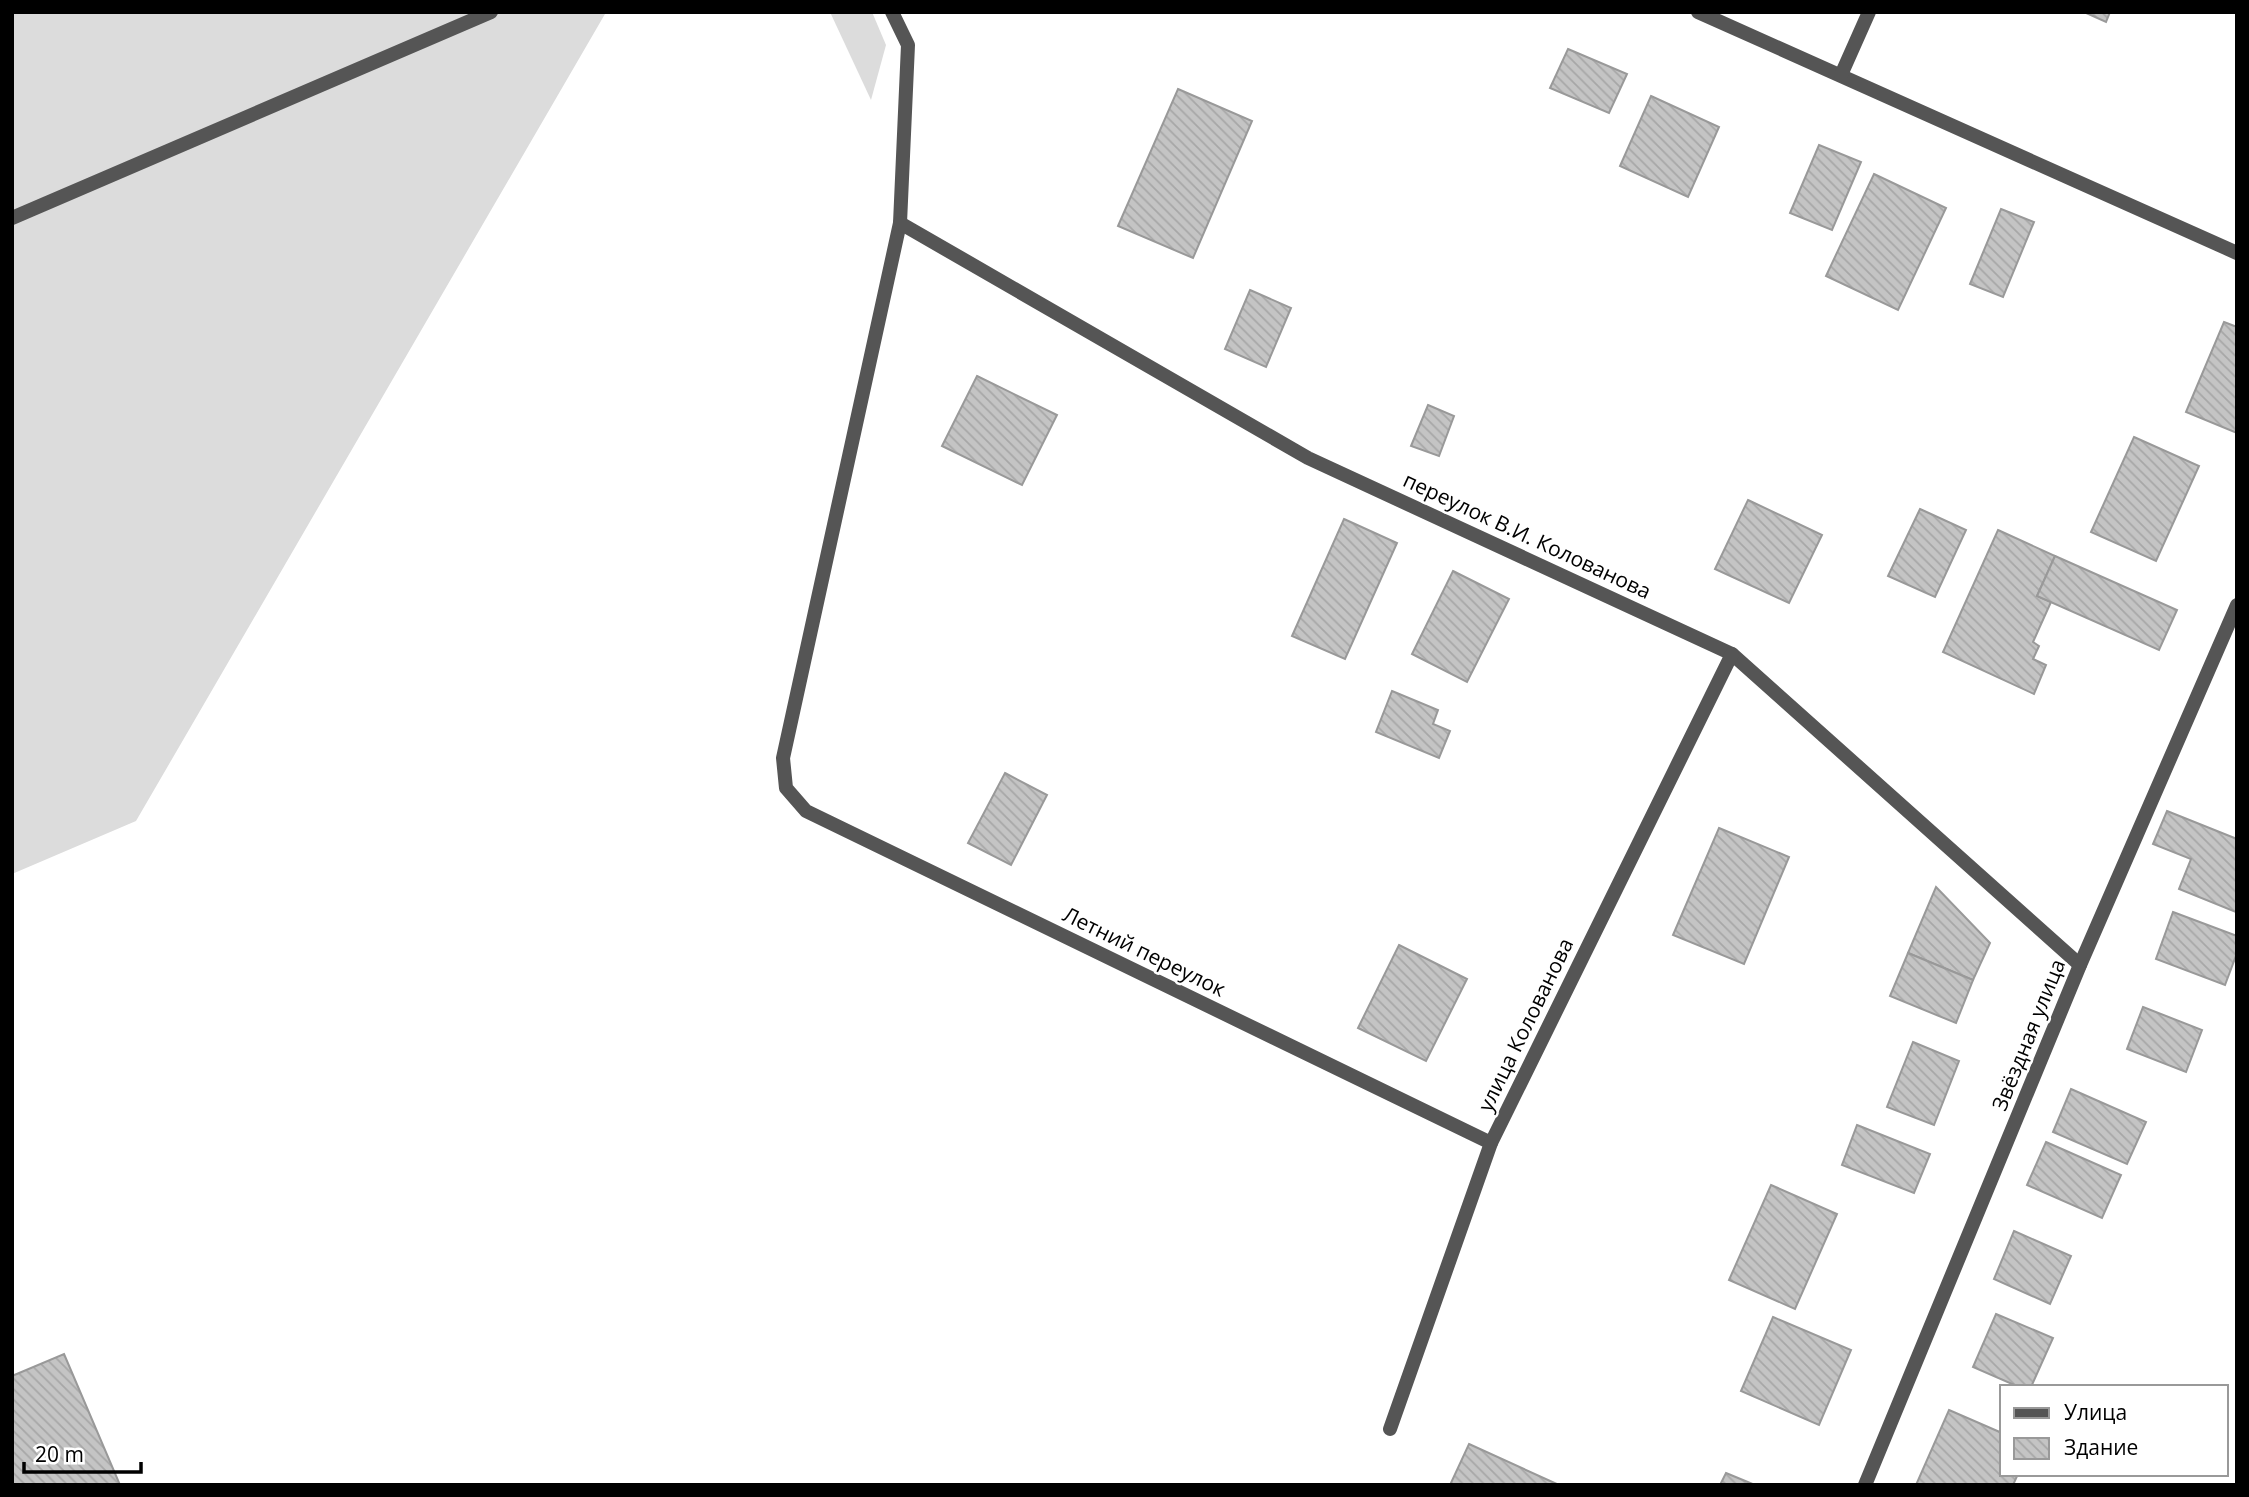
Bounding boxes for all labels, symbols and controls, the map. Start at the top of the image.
street label: переулок В.И. Колованова [1399,465,1656,605]
street label: Летний переулок [1059,900,1230,1003]
street label: улица Колованова [1471,933,1579,1116]
street label: Звёздная улица [1985,955,2071,1115]
legend [2000,1385,2228,1476]
text: Улица [2064,1398,2127,1426]
scale bar [24,1430,142,1474]
text: Здание [2064,1433,2138,1461]
text: 20 m [35,1440,84,1468]

